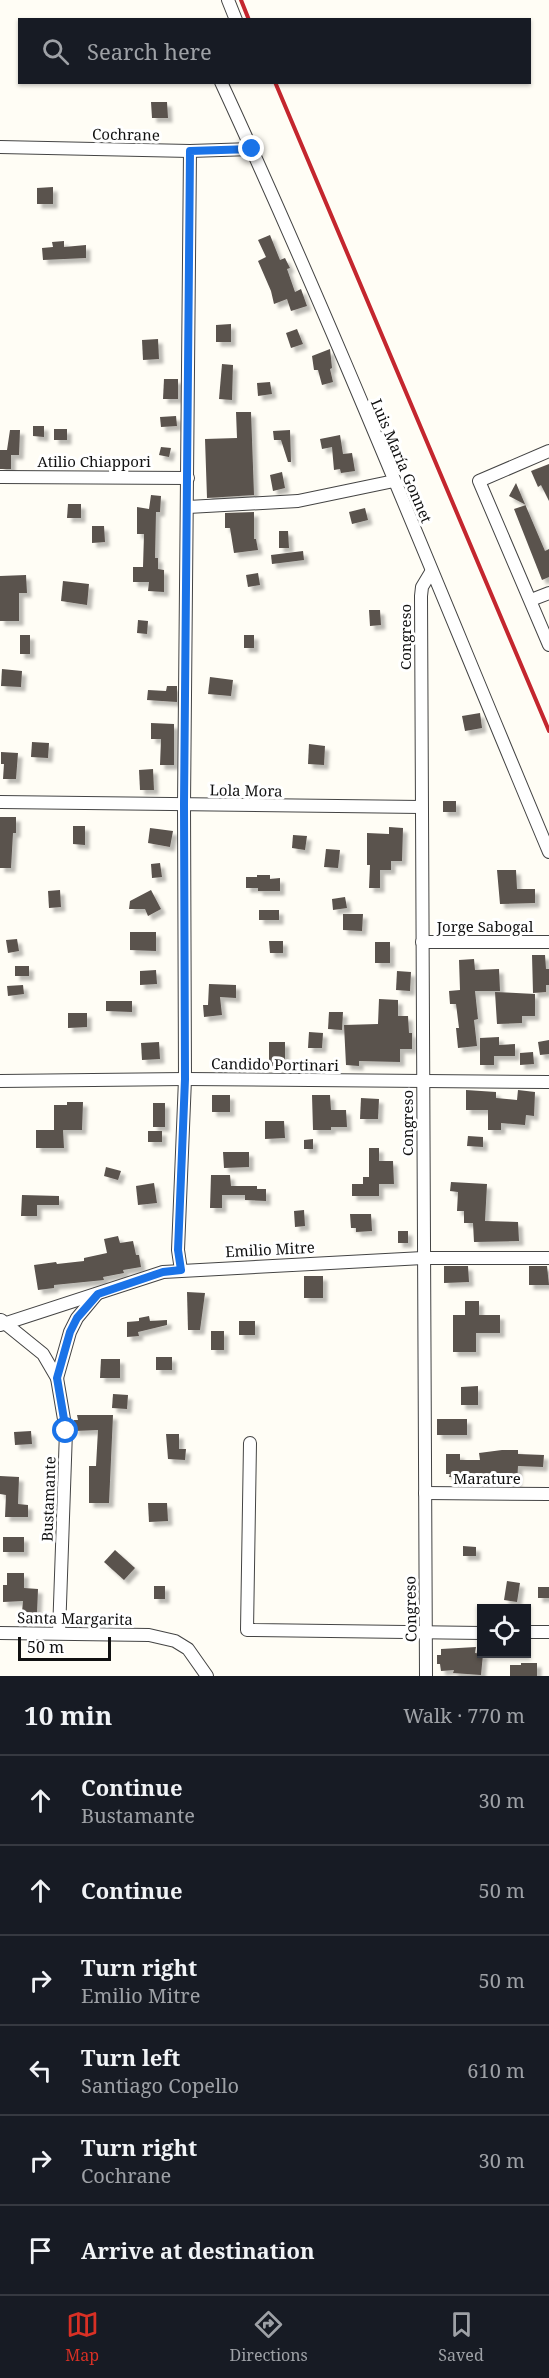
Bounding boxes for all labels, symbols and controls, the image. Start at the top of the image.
search box [18,18,531,84]
icon: search [39,35,72,68]
text: Search here [87,36,212,66]
street label: Cochrane [92,123,160,145]
route end [238,135,264,161]
street label: Luis María Gonnet [367,395,437,526]
street label: Atilio Chiappori [37,451,151,471]
street label: Congreso [395,604,415,670]
street label: Lola Mora [209,779,283,801]
street label: Jorge Sabogal [436,916,534,936]
street label: Candido Portinari [211,1053,339,1075]
street label: Congreso [397,1090,417,1156]
street label: Emilio Mitre [225,1237,315,1261]
route start [52,1417,78,1443]
street label: Bustamante [37,1456,59,1542]
street label: Marature [453,1468,521,1488]
street label: Congreso [399,1576,421,1642]
map controls [477,1604,531,1658]
button: locate [477,1604,531,1658]
street label: Santa Margarita [17,1607,133,1629]
scale bar [18,1634,111,1662]
text: 50 m [27,1636,64,1658]
text: 10 min [24,1697,112,1733]
text: Walk · 770 m [403,1702,525,1729]
text: Continue [81,1772,183,1802]
icon: ahead [24,1784,57,1817]
text: 30 m [479,1787,525,1814]
text: Bustamante [81,1802,195,1829]
icon: ahead [24,1874,57,1907]
text: Continue [81,1875,183,1905]
text: 50 m [479,1877,525,1904]
text: Turn right [81,1952,197,1982]
icon: right [24,1964,57,1997]
text: 50 m [479,1967,525,1994]
text: Emilio Mitre [81,1982,200,2009]
text: Turn left [81,2042,180,2072]
icon: left [24,2054,57,2087]
text: 610 m [467,2057,525,2084]
text: Santiago Copello [81,2072,239,2099]
text: Turn right [81,2132,197,2162]
icon: right [24,2144,57,2177]
text: 30 m [479,2147,525,2174]
text: Cochrane [81,2162,171,2189]
icon: arrive [24,2234,57,2267]
text: Arrive at destination [81,2235,315,2265]
tab: Map [65,2308,99,2366]
tab: Directions [230,2308,308,2366]
tab: Saved [438,2308,484,2366]

